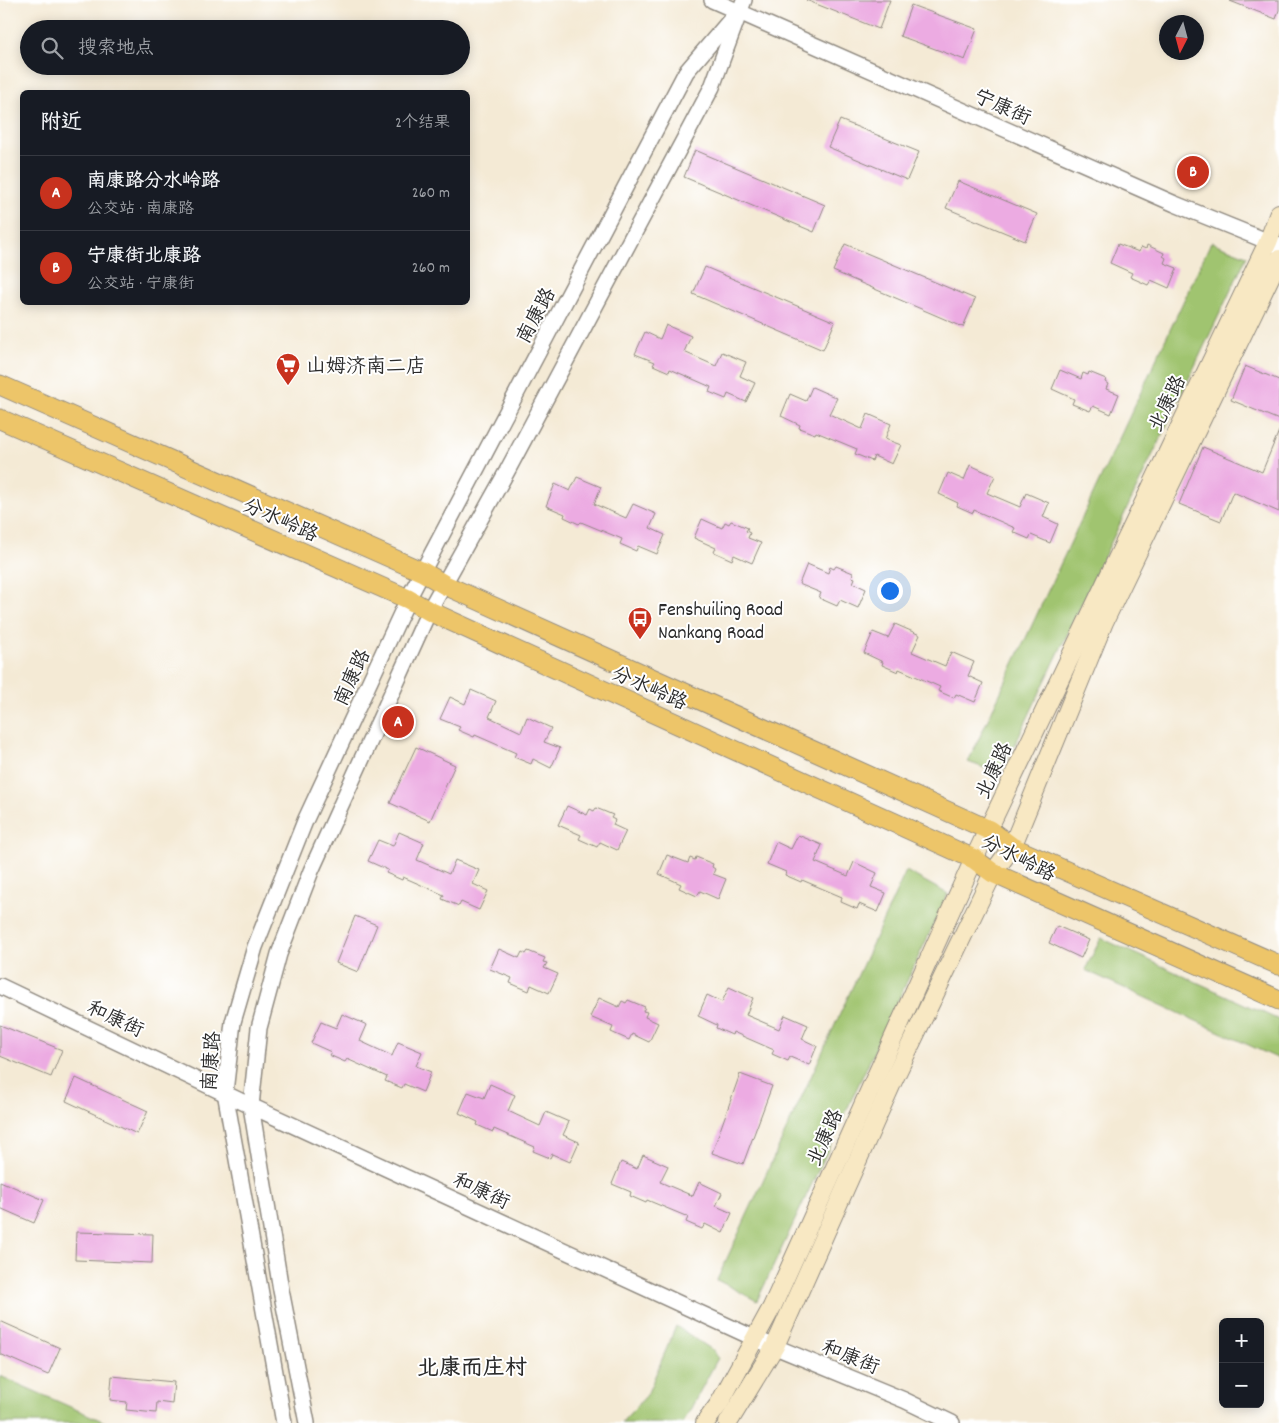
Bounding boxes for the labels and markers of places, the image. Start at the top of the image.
pin: B [1177,153,1209,191]
supermarket icon: 山姆济南二店 [275,352,301,386]
place label: 山姆济南二店 [306,354,426,382]
place label: Fenshuiling Road Nankang Road [658,597,783,648]
bus stop icon: Fenshuiling Road Nankang Road [627,606,653,640]
pin: A [382,703,414,741]

